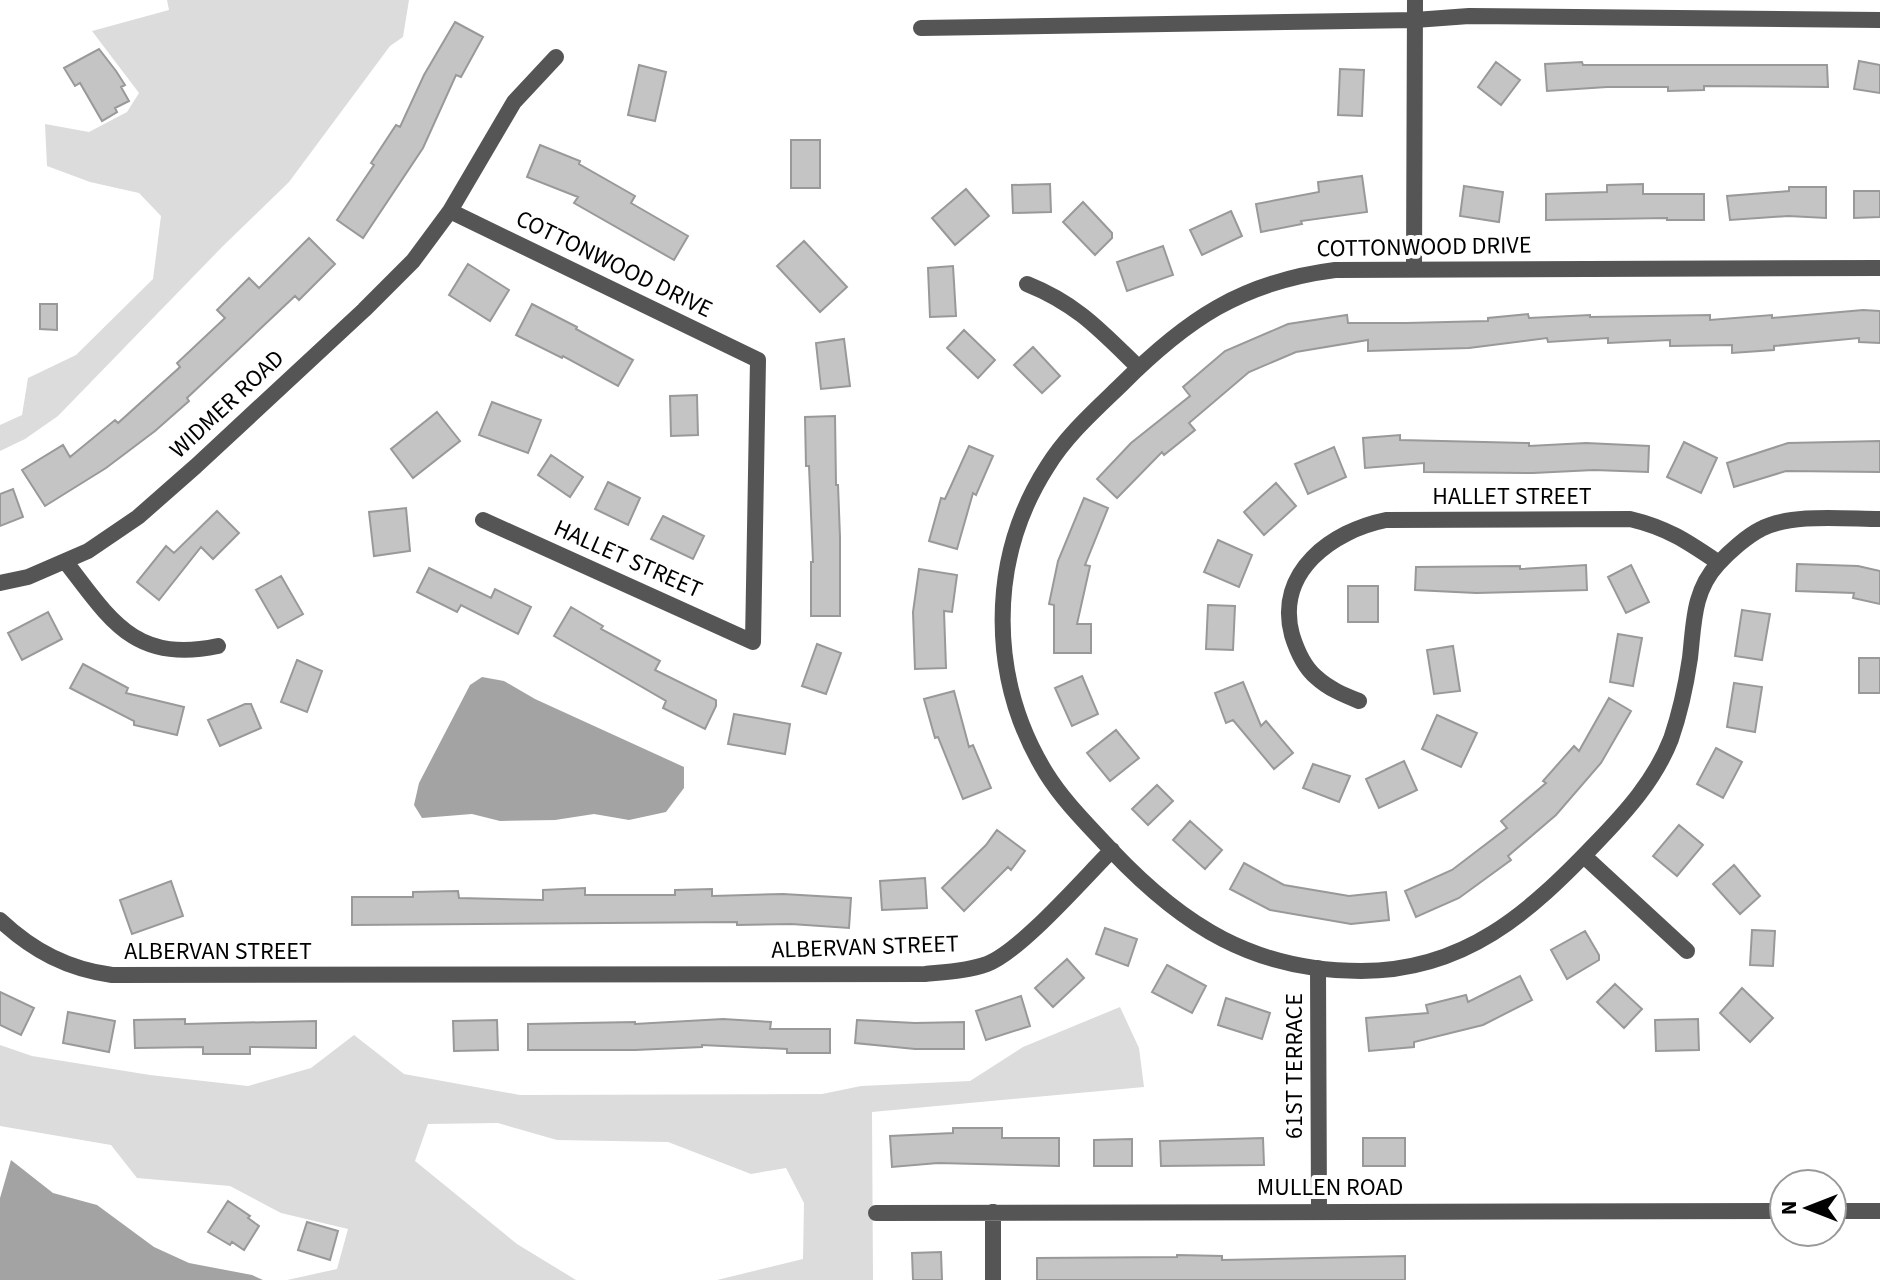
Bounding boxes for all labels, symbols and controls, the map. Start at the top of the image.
street label: COTTONWOOD DRIVE [510,201,718,327]
street label: COTTONWOOD DRIVE [1316,228,1532,266]
street label: WIDMER ROAD [162,342,292,466]
street label: HALLET STREET [1432,479,1592,514]
street label: HALLET STREET [548,511,708,607]
street label: ALBERVAN STREET [771,926,960,968]
street label: ALBERVAN STREET [124,934,312,969]
street label: 61ST TERRACE [1277,993,1312,1139]
north arrow [1768,1168,1848,1248]
street label: MULLEN ROAD [1257,1170,1403,1205]
text: N [1773,1201,1805,1215]

